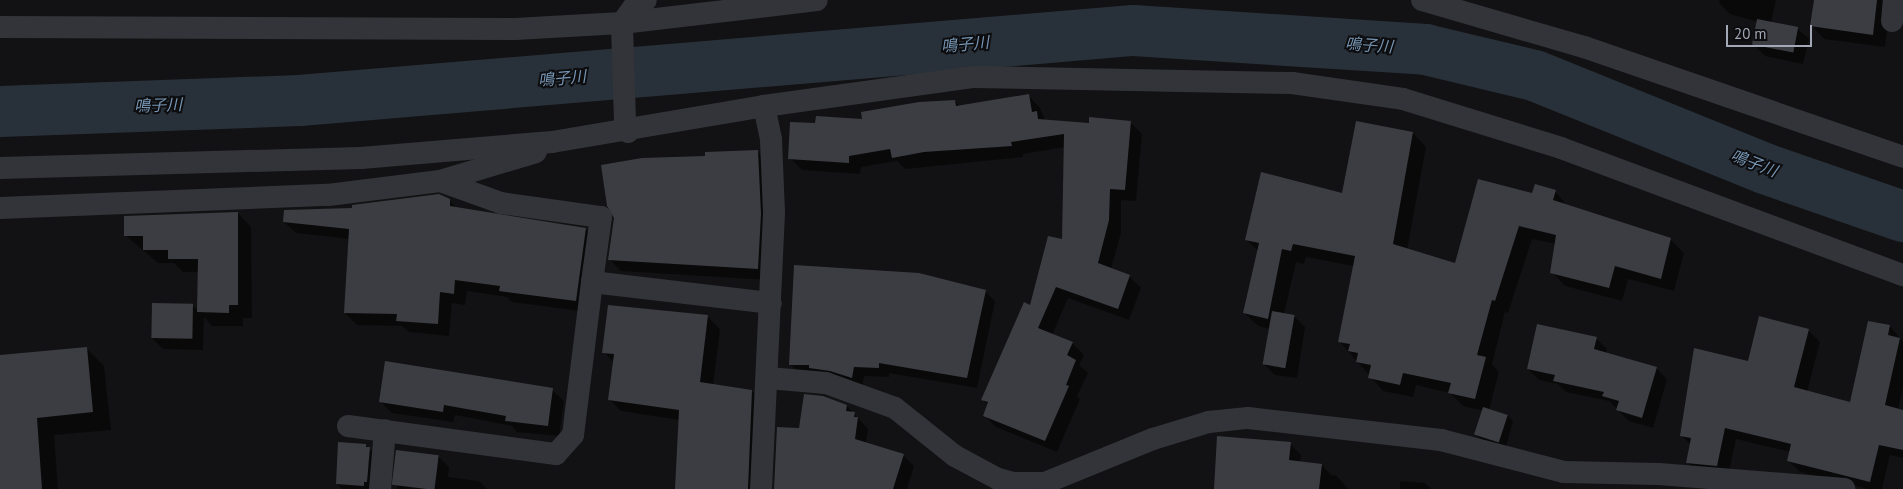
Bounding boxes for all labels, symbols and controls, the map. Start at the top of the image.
scale bar [1728,15,1814,47]
text: 20 m [1734,24,1767,43]
water label: 鳴子川 [940,32,990,56]
water label: 鳴子川 [1344,34,1394,56]
water label: 鳴子川 [537,66,587,90]
water label: 鳴子川 [134,95,182,115]
water label: 鳴子川 [1728,145,1780,181]

